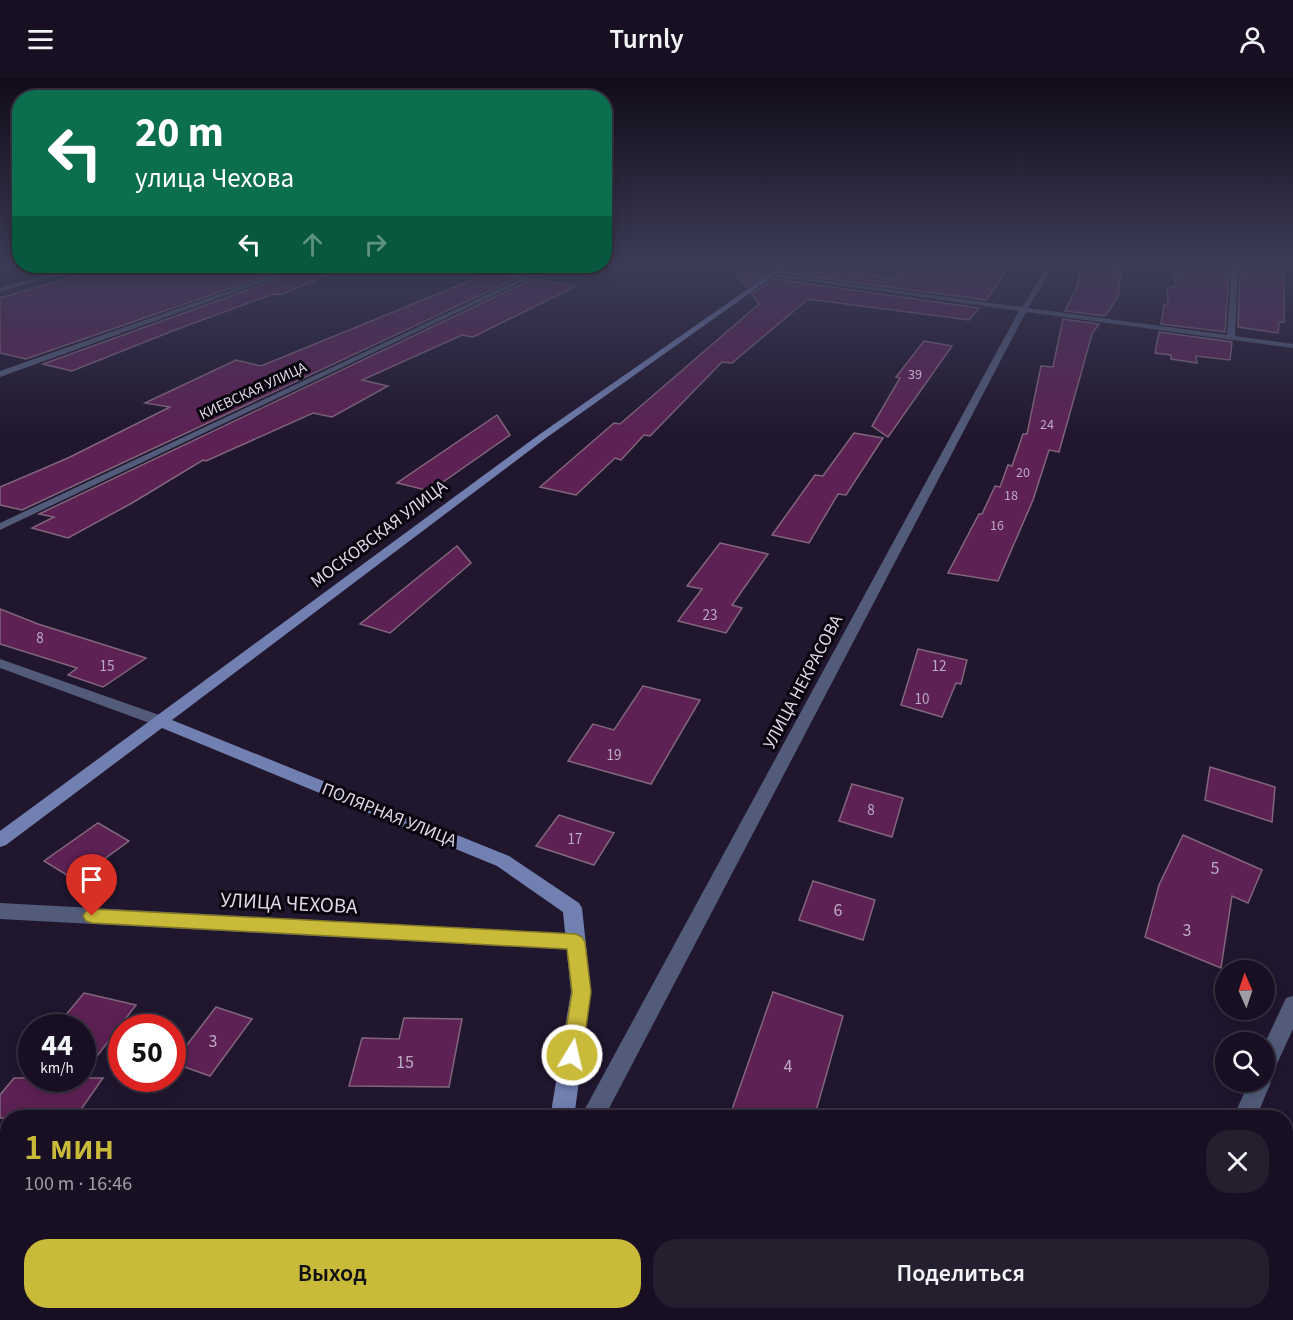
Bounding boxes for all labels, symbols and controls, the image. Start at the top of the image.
text: Turnly [609,20,684,59]
icon: menu [24,23,57,56]
icon: person [1236,23,1269,56]
text: 20 m [135,103,224,163]
icon: left [36,114,114,192]
text: улица Чехова [135,159,294,198]
icon: left [233,228,266,261]
icon: ahead [296,228,329,261]
icon: right [359,228,392,261]
street label: КИЕВСКАЯ УЛИЦА [196,357,311,425]
house number: 39 [908,365,922,385]
house number: 24 [1040,415,1054,435]
house number: 20 [1016,463,1030,483]
street label: МОСКОВСКАЯ УЛИЦА [305,474,453,594]
house number: 18 [1004,486,1018,506]
house number: 16 [990,516,1004,536]
house number: 23 [703,605,717,626]
street label: УЛИЦА НЕКРАСОВА [757,610,849,754]
house number: 8 [36,628,44,649]
house number: 15 [100,656,114,677]
house number: 12 [932,656,946,677]
house number: 10 [915,689,929,710]
house number: 19 [607,745,621,766]
street label: ПОЛЯРНАЯ УЛИЦА [318,777,460,854]
house number: 8 [867,800,875,821]
house number: 17 [568,829,582,850]
pin [66,854,117,916]
house number: 5 [1211,856,1220,881]
icon: arrive [75,863,108,896]
street label: УЛИЦА ЧЕХОВА [220,884,359,922]
house number: 6 [834,898,843,923]
house number: 3 [1183,918,1192,943]
north arrow [1215,960,1275,1020]
map controls [1215,960,1275,1092]
speed limit sign: 50 [108,1014,186,1092]
position arrow [540,1023,604,1087]
text: 44 [41,1024,73,1067]
house number: 3 [209,1029,218,1054]
button: search [1215,1032,1275,1092]
house number: 15 [396,1050,414,1075]
house number: 4 [784,1054,793,1079]
text: km/h [40,1058,74,1079]
text: 1 мин [24,1122,114,1173]
button: close [1206,1130,1269,1193]
text: 100 m · 16:46 [24,1170,132,1198]
button: Выход [24,1239,641,1308]
button: Поделиться [653,1239,1269,1308]

